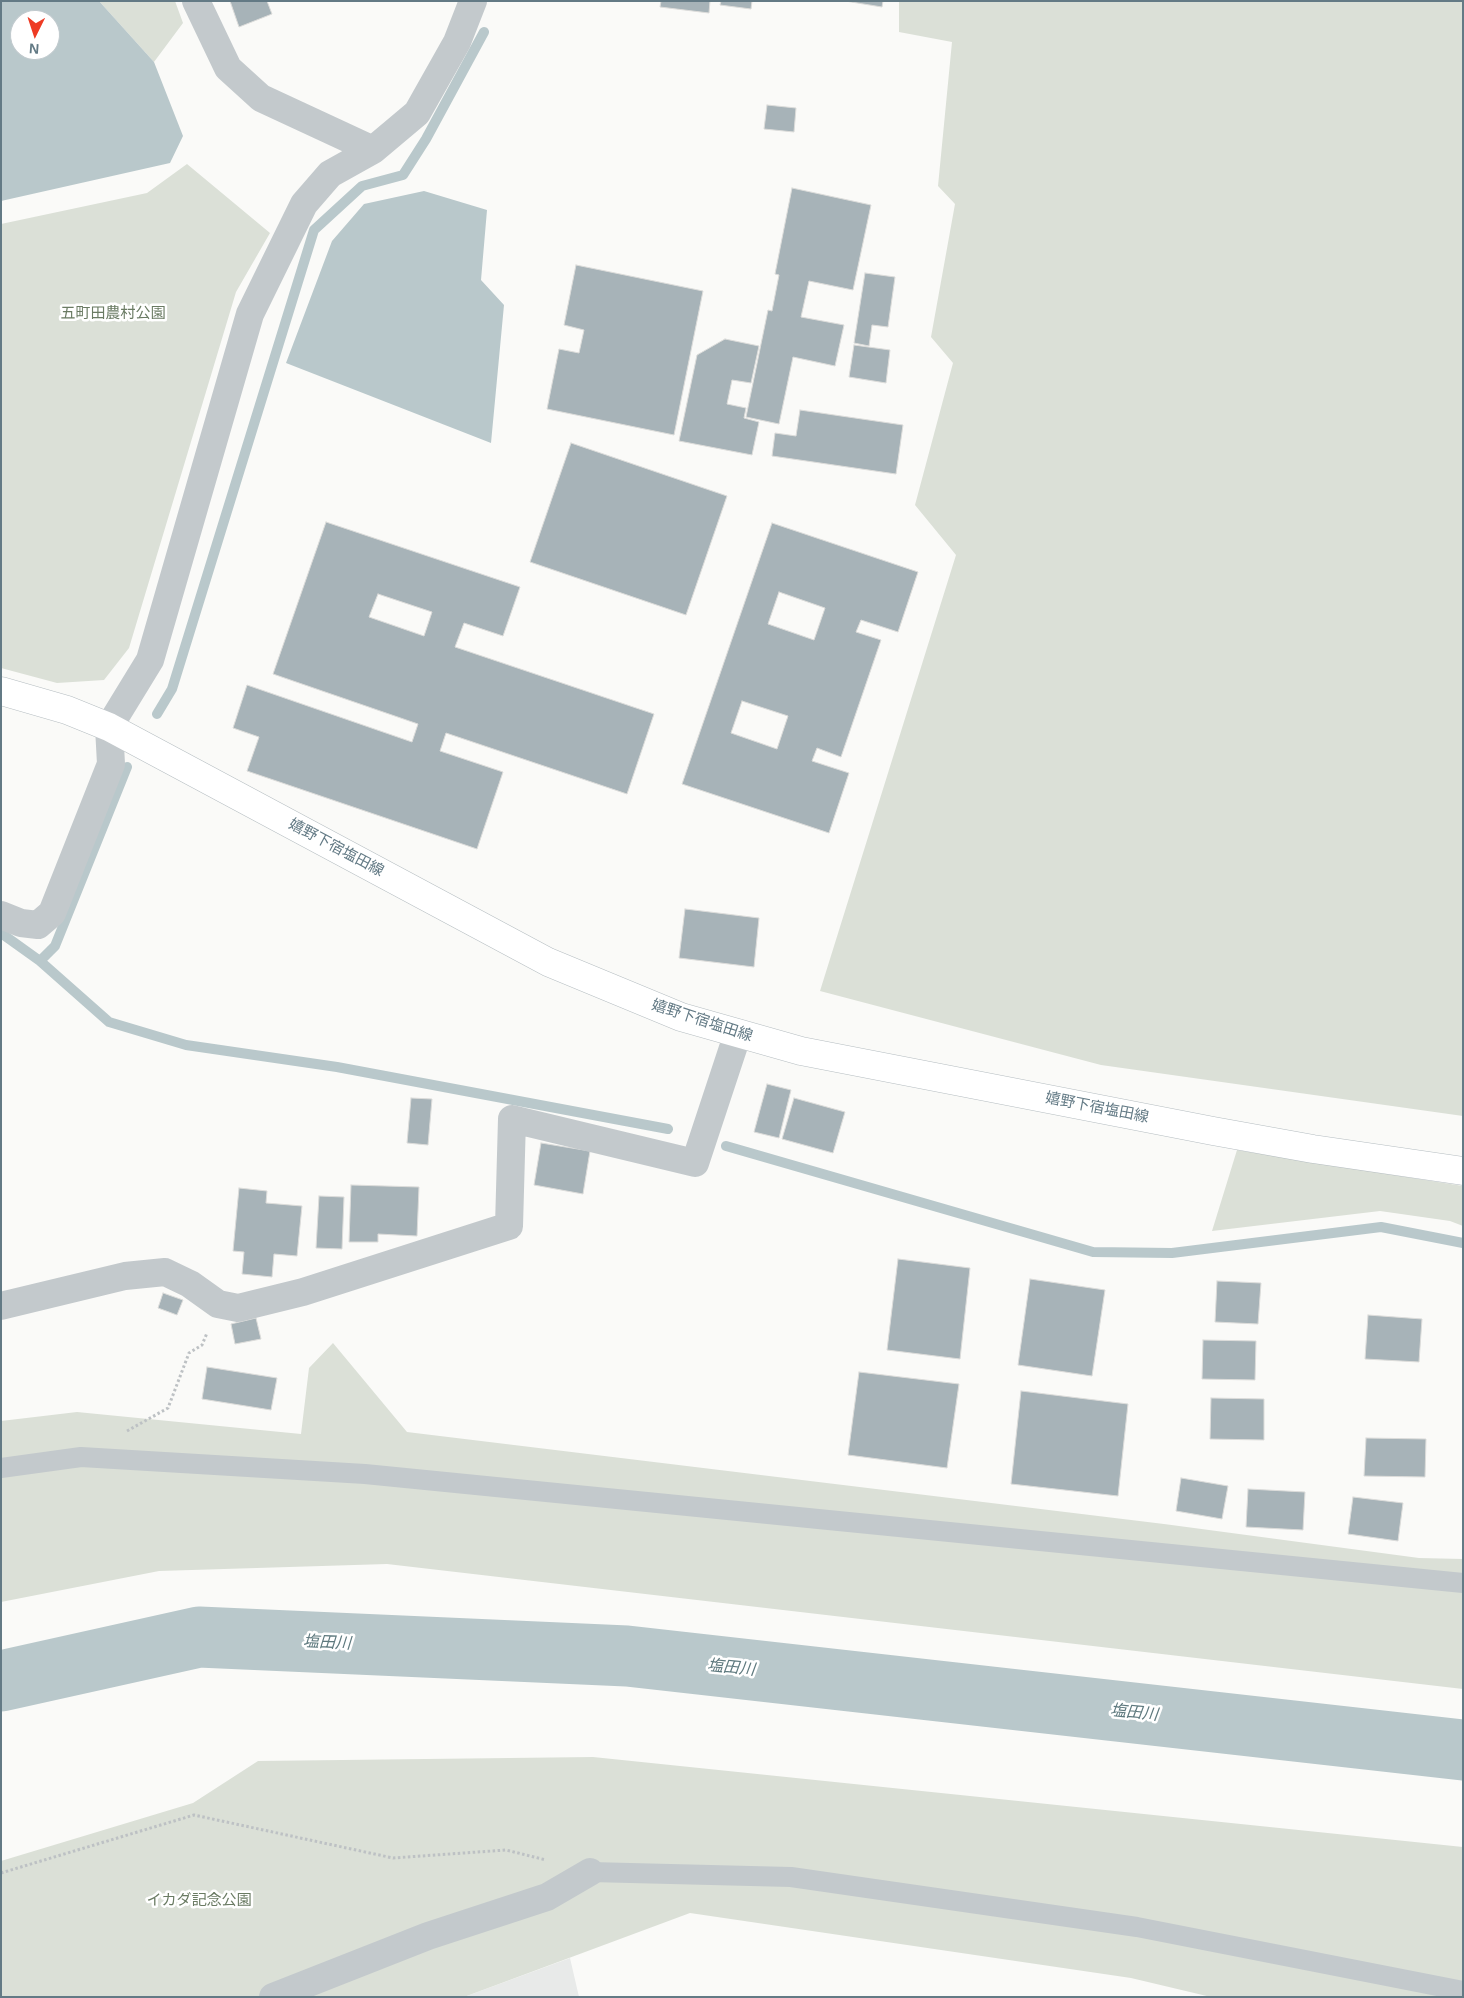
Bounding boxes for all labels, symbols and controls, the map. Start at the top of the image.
north arrow [10,10,60,60]
text: N [28,41,40,57]
park label: 五町田農村公園 [61,305,165,323]
street label: 嬉野下宿塩田線 [285,815,387,881]
street label: 嬉野下宿塩田線 [649,996,755,1046]
street label: 嬉野下宿塩田線 [1044,1089,1150,1127]
water label: 塩田川 [303,1632,351,1654]
water label: 塩田川 [706,1656,756,1680]
water label: 塩田川 [1109,1701,1159,1725]
park label: イカダ記念公園 [147,1892,251,1910]

